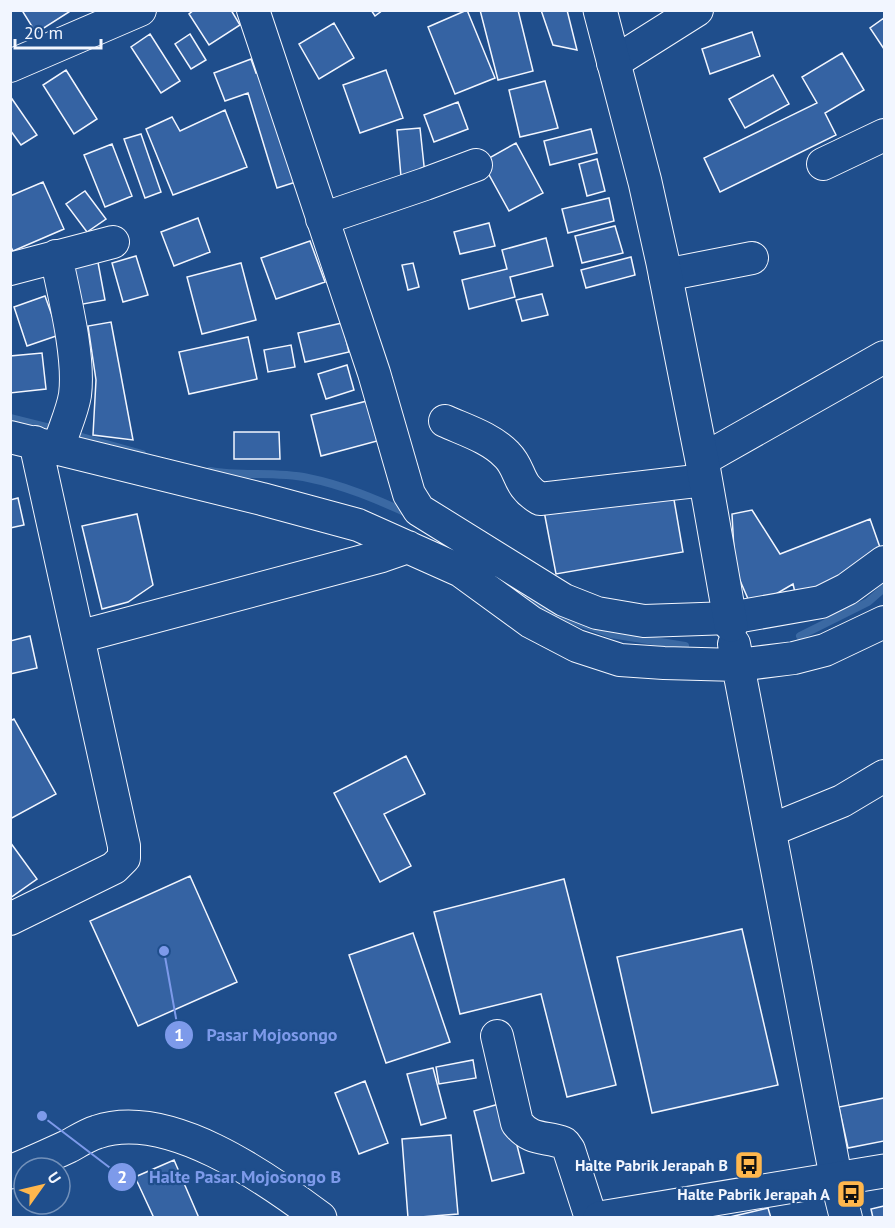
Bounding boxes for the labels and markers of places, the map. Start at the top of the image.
callout: Pasar Mojosongo [164,1017,349,1053]
bus stop icon: Halte Pabrik Jerapah B [733,1149,765,1181]
place label: Halte Pabrik Jerapah B [575,1155,728,1175]
callout: Halte Pasar Mojosongo B [107,1159,353,1195]
bus stop icon: Halte Pabrik Jerapah A [835,1178,867,1210]
place label: Halte Pabrik Jerapah A [677,1184,830,1204]

